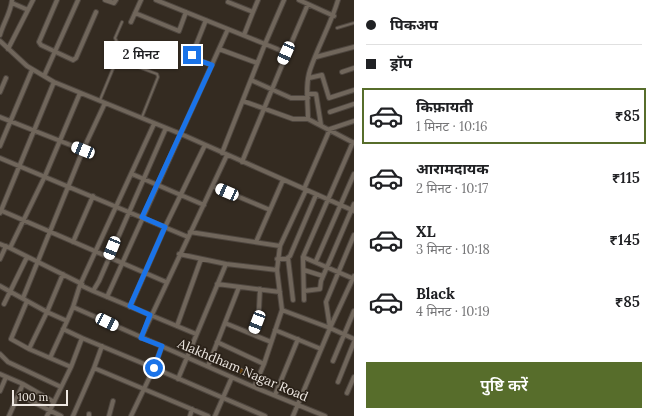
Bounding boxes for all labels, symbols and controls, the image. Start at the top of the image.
text: पिकअप [390,15,438,34]
car [276,40,296,66]
callout: 2 मिनट [104,41,178,69]
text: 2 मिनट [123,46,159,63]
route end [183,46,201,64]
text: ड्रॉप [390,53,412,72]
text: किफ़ायती [416,97,473,116]
icon: car [368,98,404,134]
text: ₹85 [615,106,640,125]
text: 1 मिनट · 10:16 [416,118,487,135]
car [70,140,96,160]
text: आरामदायक [416,159,489,178]
icon: car [368,160,404,196]
text: ₹115 [612,168,640,187]
text: 2 मिनट · 10:17 [416,180,488,197]
car [214,182,240,202]
icon: car [368,222,404,258]
text: XL [416,222,436,241]
text: ₹145 [609,230,640,249]
car [102,235,122,261]
text: 3 मिनट · 10:18 [416,241,490,258]
icon: car [368,284,404,320]
text: Black [416,284,455,303]
text: ₹85 [615,292,640,311]
text: 4 मिनट · 10:19 [416,303,490,320]
car [247,309,267,335]
car [94,311,120,333]
street label: Alakhdham Nagar Road [174,334,311,405]
route start [145,359,163,377]
button: पुष्टि करें [366,362,642,408]
scale bar [12,388,68,407]
text: 100 m [18,390,48,404]

